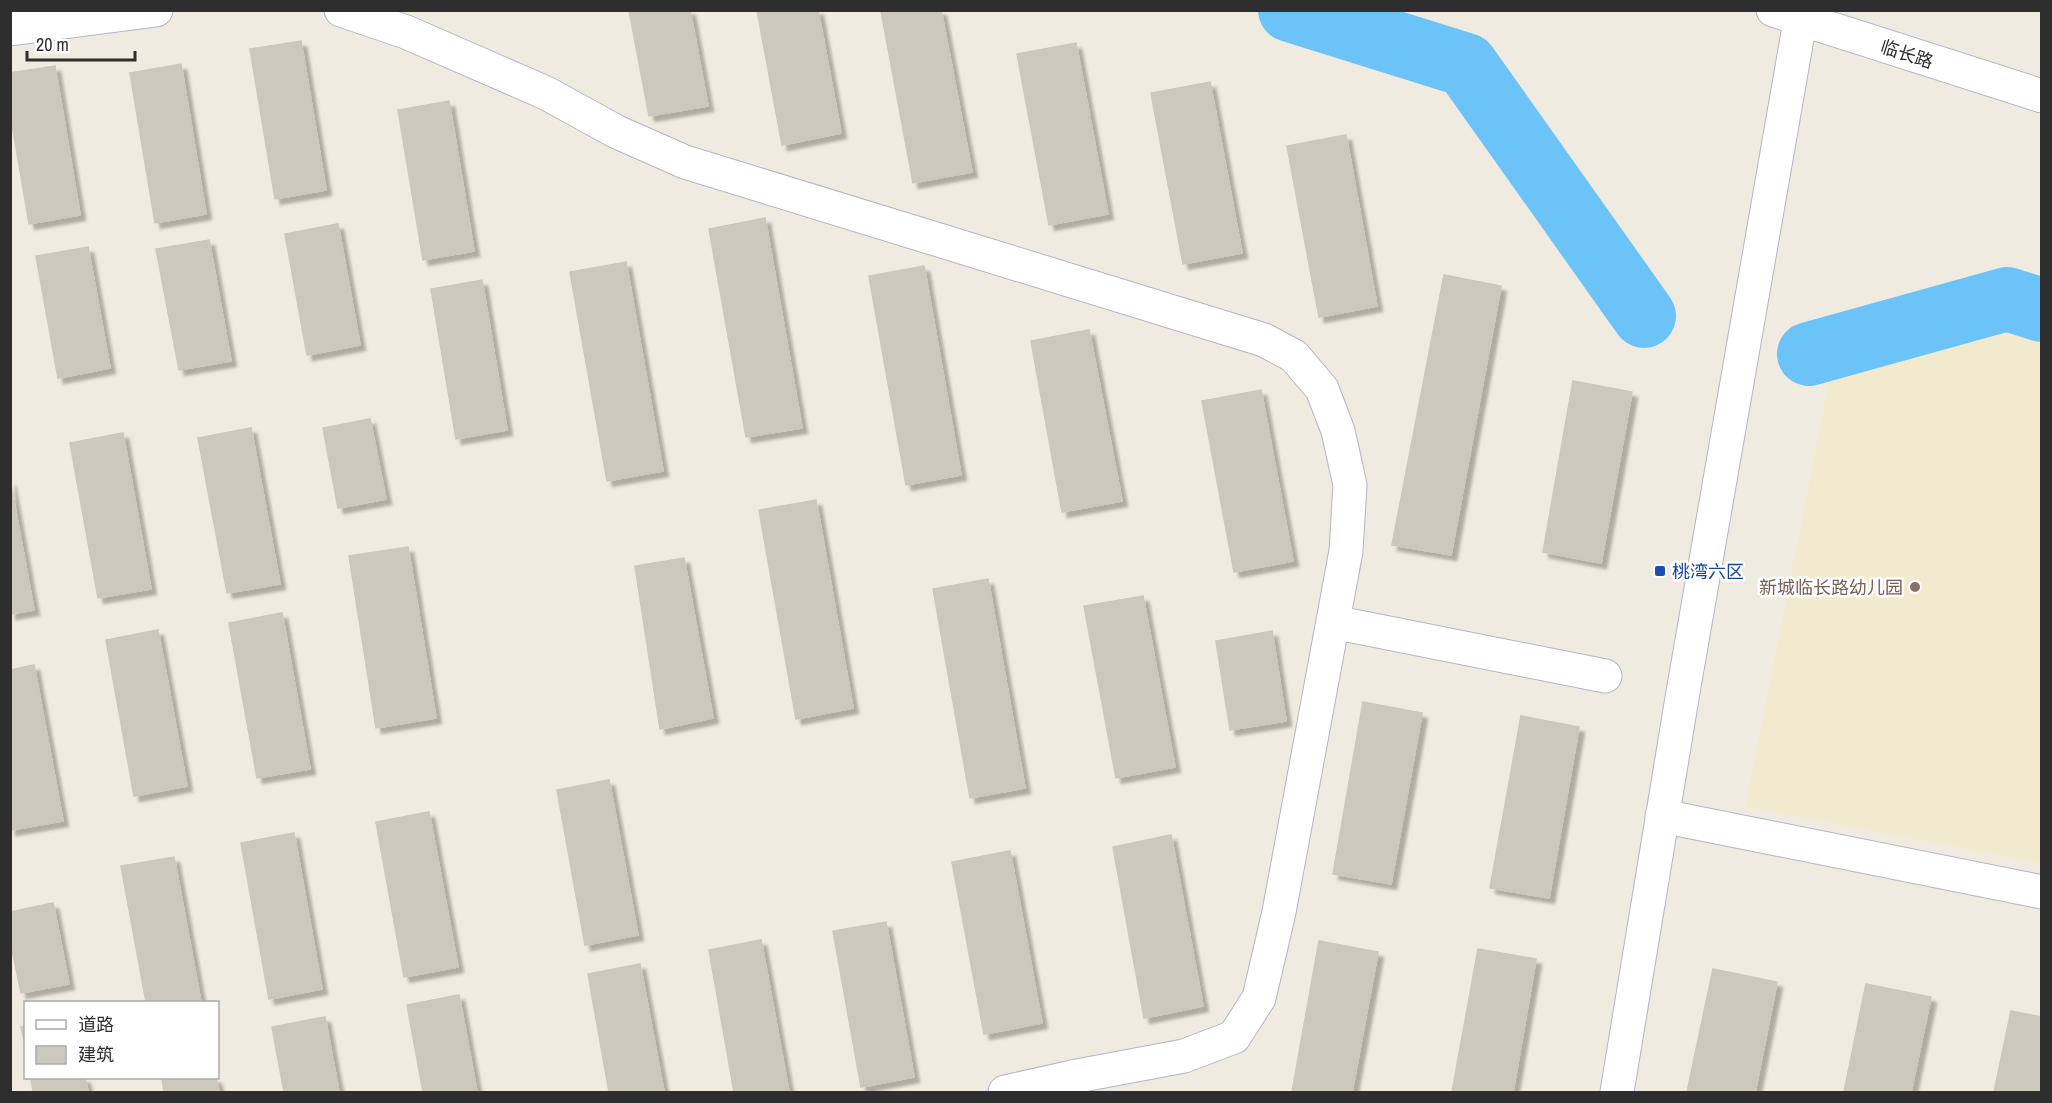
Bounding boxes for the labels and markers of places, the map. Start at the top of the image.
place label: 桃湾六区 [1672,559,1744,584]
marker: 桃湾六区 [1653,564,1667,578]
place label: 新城临长路幼儿园 [1759,575,1903,600]
marker: 新城临长路幼儿园 [1908,580,1922,594]

